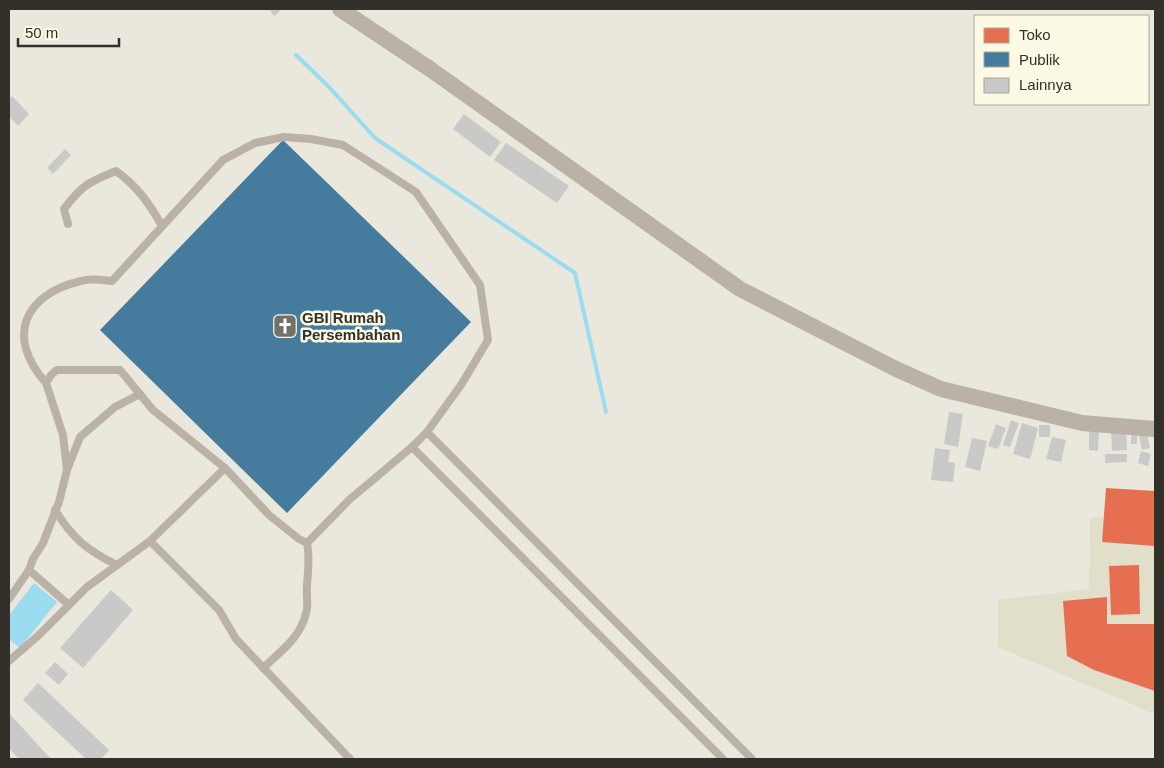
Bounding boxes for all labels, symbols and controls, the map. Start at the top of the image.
scale bar [18,15,119,47]
legend [974,15,1149,105]
text: 50 m [25,24,58,41]
text: Toko [1019,26,1051,43]
text: Publik [1019,51,1060,68]
text: Lainnya [1019,76,1072,93]
place label: GBI Rumah Persembahan [302,309,400,343]
church icon: GBI Rumah Persembahan [272,313,298,339]

